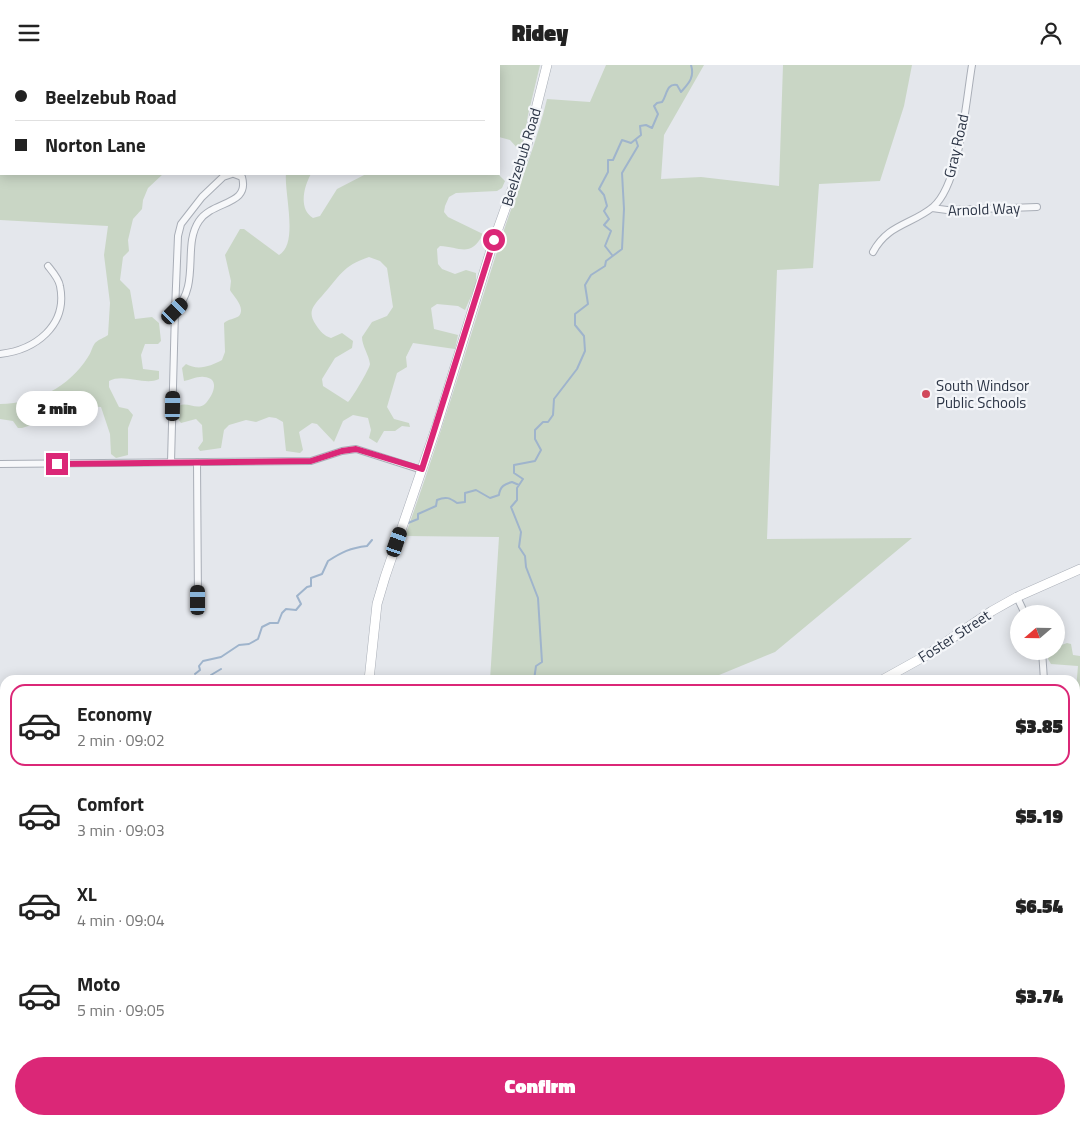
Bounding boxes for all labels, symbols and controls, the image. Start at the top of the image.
text: Ridey [512,16,568,50]
icon: menu [15,19,43,47]
icon: person [1037,19,1065,47]
text: Beelzebub Road [45,82,177,111]
street label: Beelzebub Road [495,105,547,209]
street label: Gray Road [937,112,975,180]
text: Norton Lane [45,130,146,159]
street label: Arnold Way [947,196,1021,222]
route start [483,229,505,251]
car [159,295,190,327]
place label: South Windsor Public Schools [936,374,1029,414]
marker: South Windsor Public Schools [920,388,932,400]
callout: 2 min [16,391,98,427]
car [165,391,180,421]
text: 2 min [37,396,77,420]
route end [46,453,68,475]
car [385,525,408,559]
car [190,585,205,615]
street label: Foster Street [913,603,995,668]
north arrow [1010,605,1065,660]
map controls [1010,605,1065,660]
text: Economy [77,699,152,728]
icon: car [17,703,62,748]
text: $3.85 [1016,711,1063,740]
text: 2 min · 09:02 [77,728,165,752]
text: Comfort [77,789,144,818]
icon: car [17,793,62,838]
text: $5.19 [1016,801,1063,830]
text: 3 min · 09:03 [77,818,165,842]
text: XL [77,879,97,908]
icon: car [17,883,62,928]
text: $6.54 [1016,891,1063,920]
text: 4 min · 09:04 [77,908,165,932]
text: Moto [77,969,120,998]
icon: car [17,973,62,1018]
text: $3.74 [1016,981,1063,1010]
text: 5 min · 09:05 [77,998,165,1022]
button: Confirm [15,1057,1065,1115]

